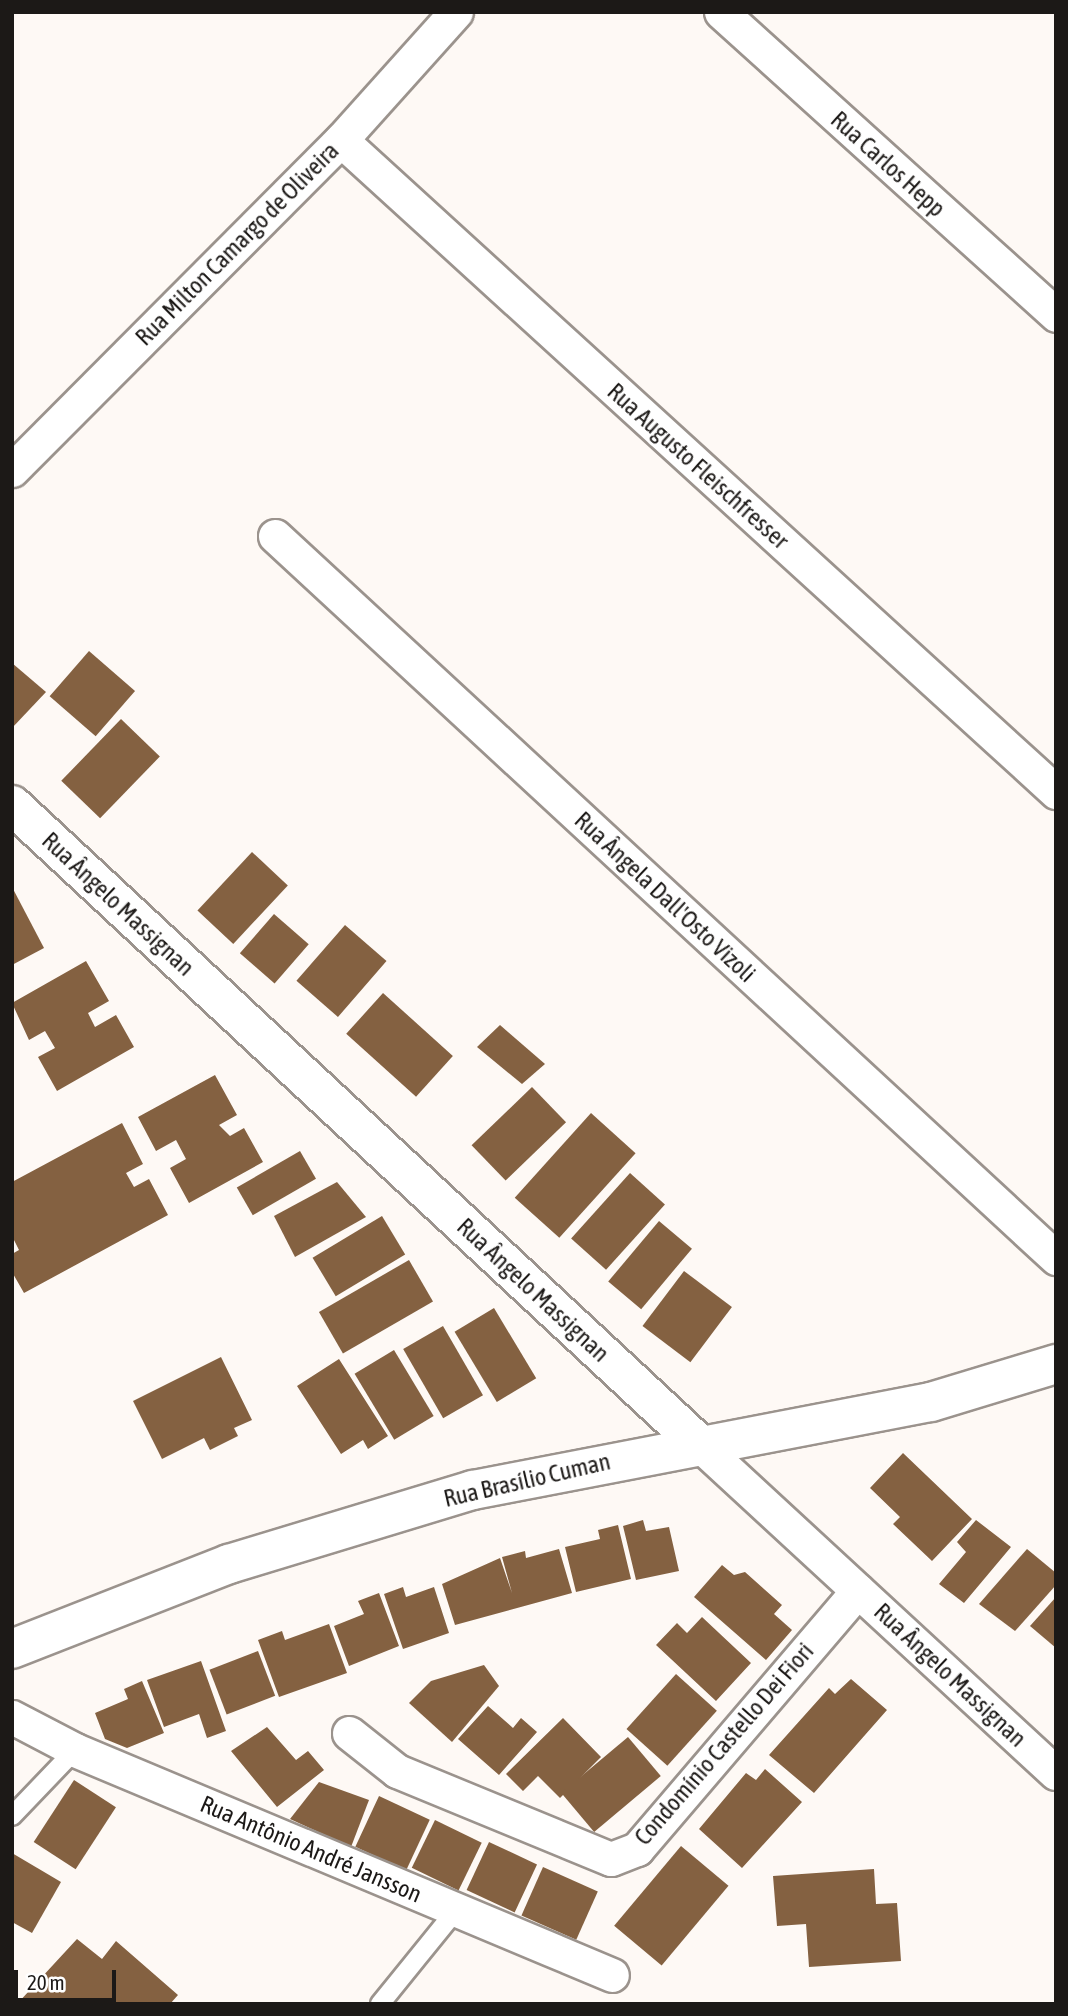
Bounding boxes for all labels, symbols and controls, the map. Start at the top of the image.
street label: Rua Carlos Hepp [825,105,951,223]
street label: Rua Milton Camargo de Oliveira [129,136,345,352]
street label: Rua Augusto Fleischfresser [602,377,794,555]
street label: Rua Ângela Dall'Osto Vizoli [569,806,761,988]
street label: Rua Ângelo Massignan [36,826,200,982]
street label: Rua Ângelo Massignan [451,1212,615,1368]
street label: Rua Brasílio Cuman [441,1447,613,1513]
street label: Rua Ângelo Massignan [868,1597,1032,1753]
street label: Condomínio Castello Dei Fiori [628,1637,820,1851]
street label: Rua Antônio André Jansson [196,1789,426,1909]
scale bar [18,1956,119,2000]
text: 20 m [27,1970,65,1994]

